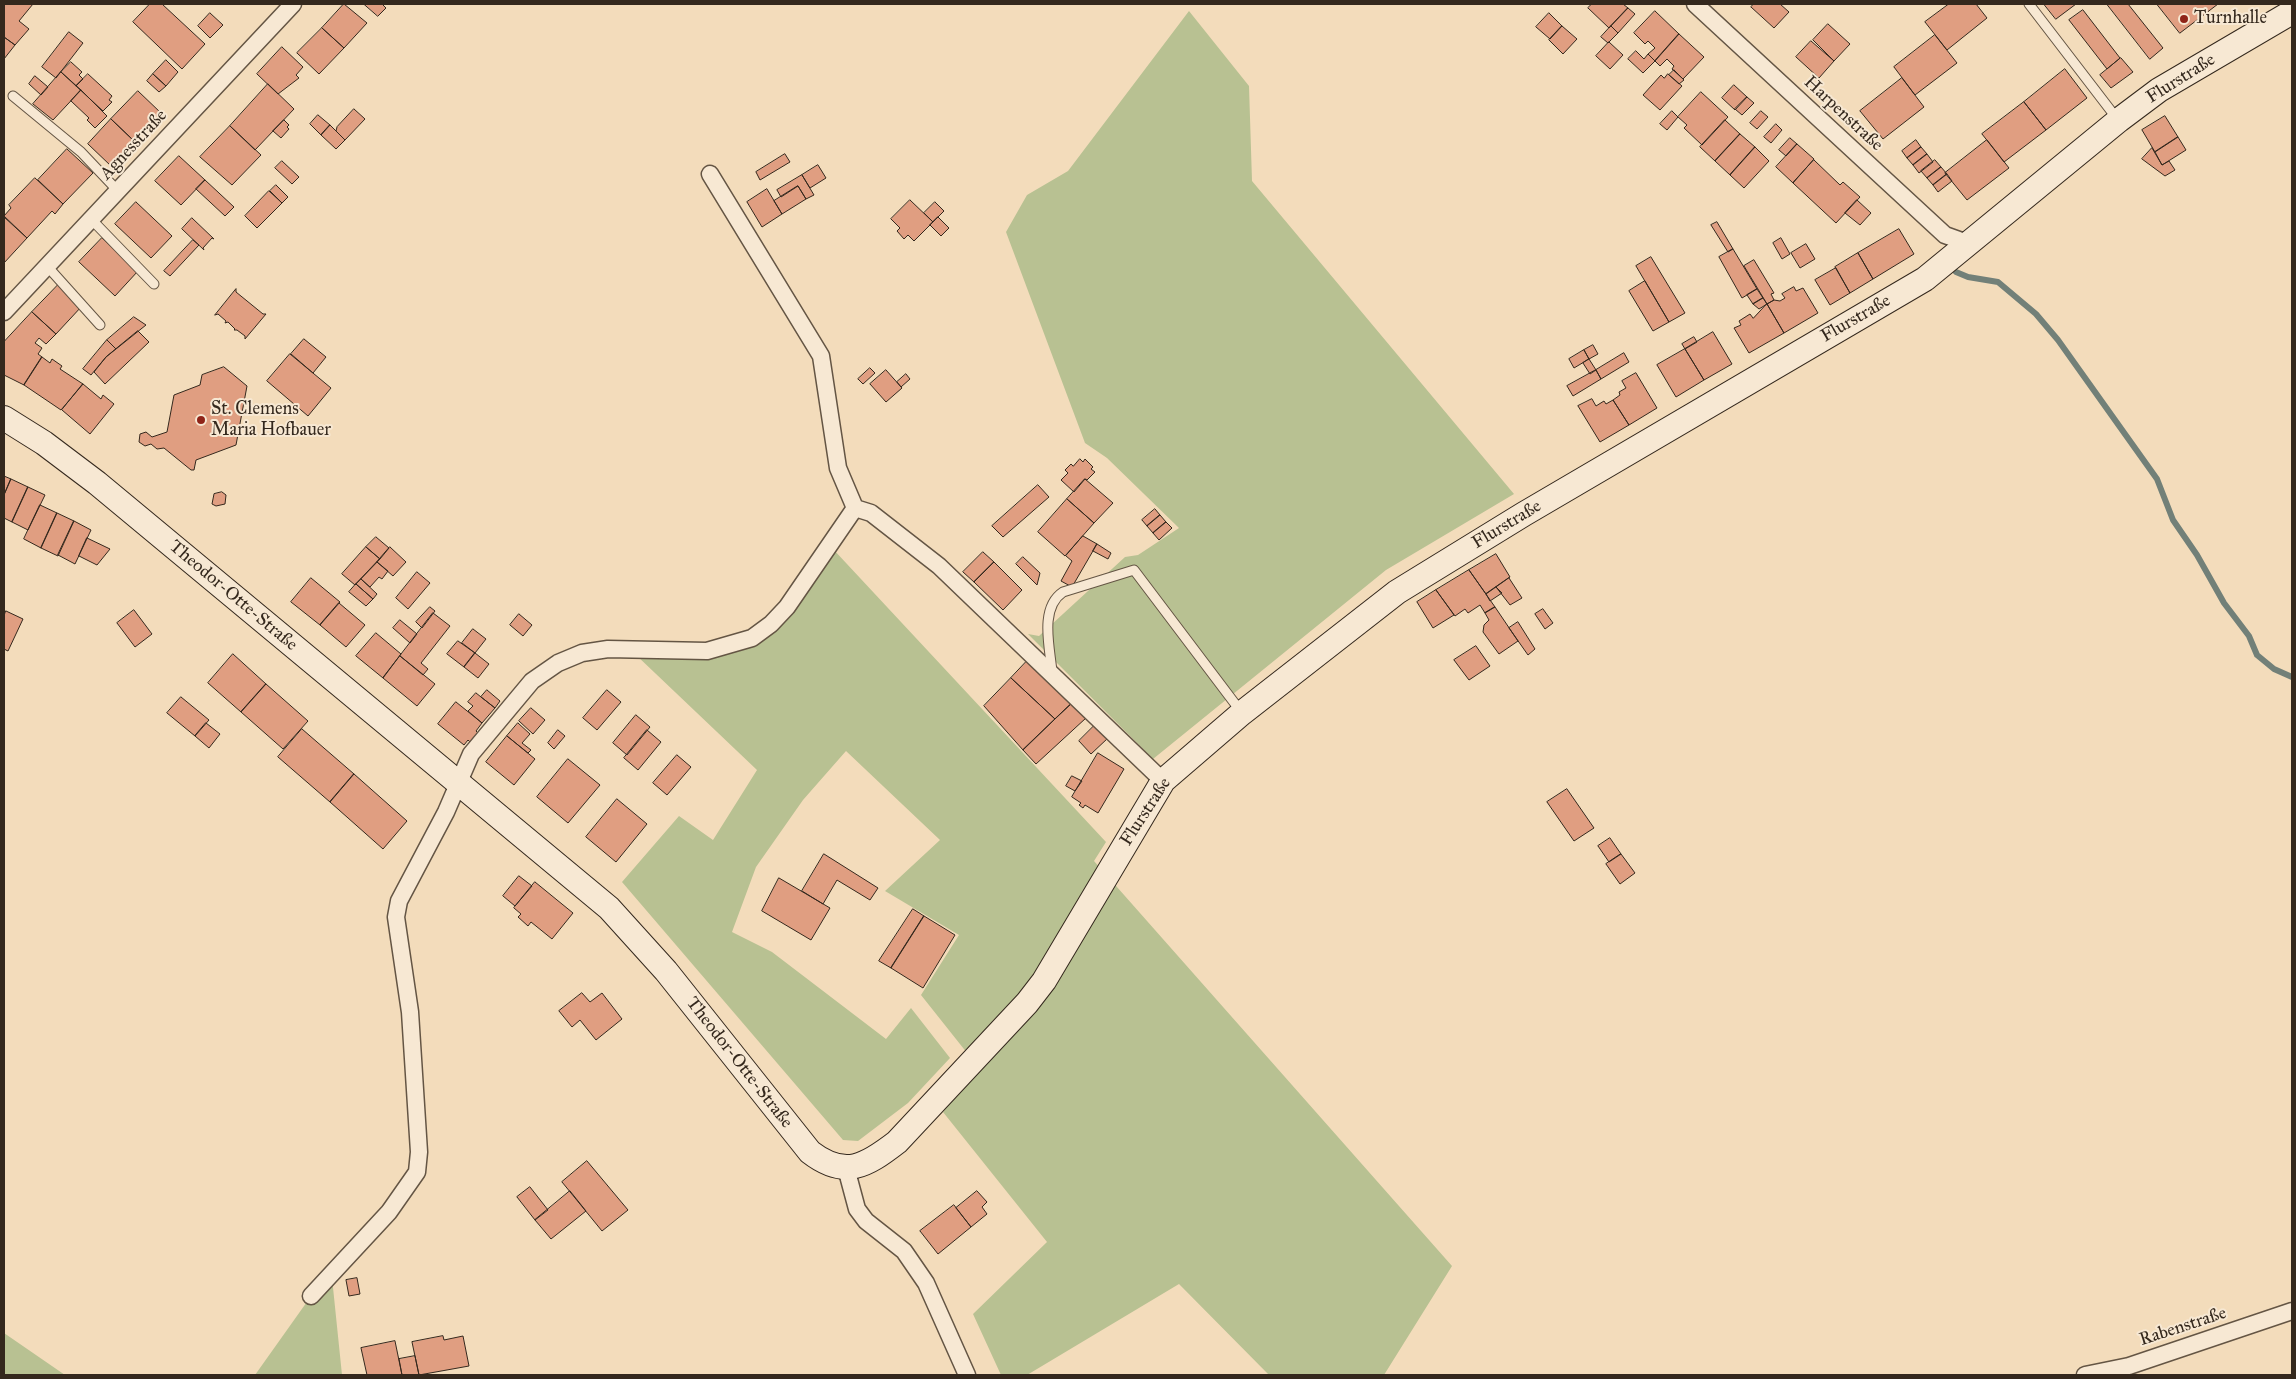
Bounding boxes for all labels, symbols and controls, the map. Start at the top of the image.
place label: Turnhalle [2194,8,2267,30]
marker: Turnhalle [2178,13,2190,25]
street label: Flurstraße [2143,49,2219,109]
street label: Harpenstraße [1799,72,1887,156]
street label: Agnesstraße [96,105,172,185]
street label: Flurstraße [1817,290,1895,348]
place label: St. Clemens Maria Hofbauer [211,399,331,442]
marker: St. Clemens Maria Hofbauer [195,414,207,426]
street label: Flurstraße [1468,496,1546,554]
street label: Theodor-Otte-Straße [165,536,301,656]
street label: Flurstraße [1116,774,1176,850]
street label: Theodor-Otte-Straße [681,993,797,1133]
street label: Rabenstraße [2137,1303,2229,1351]

